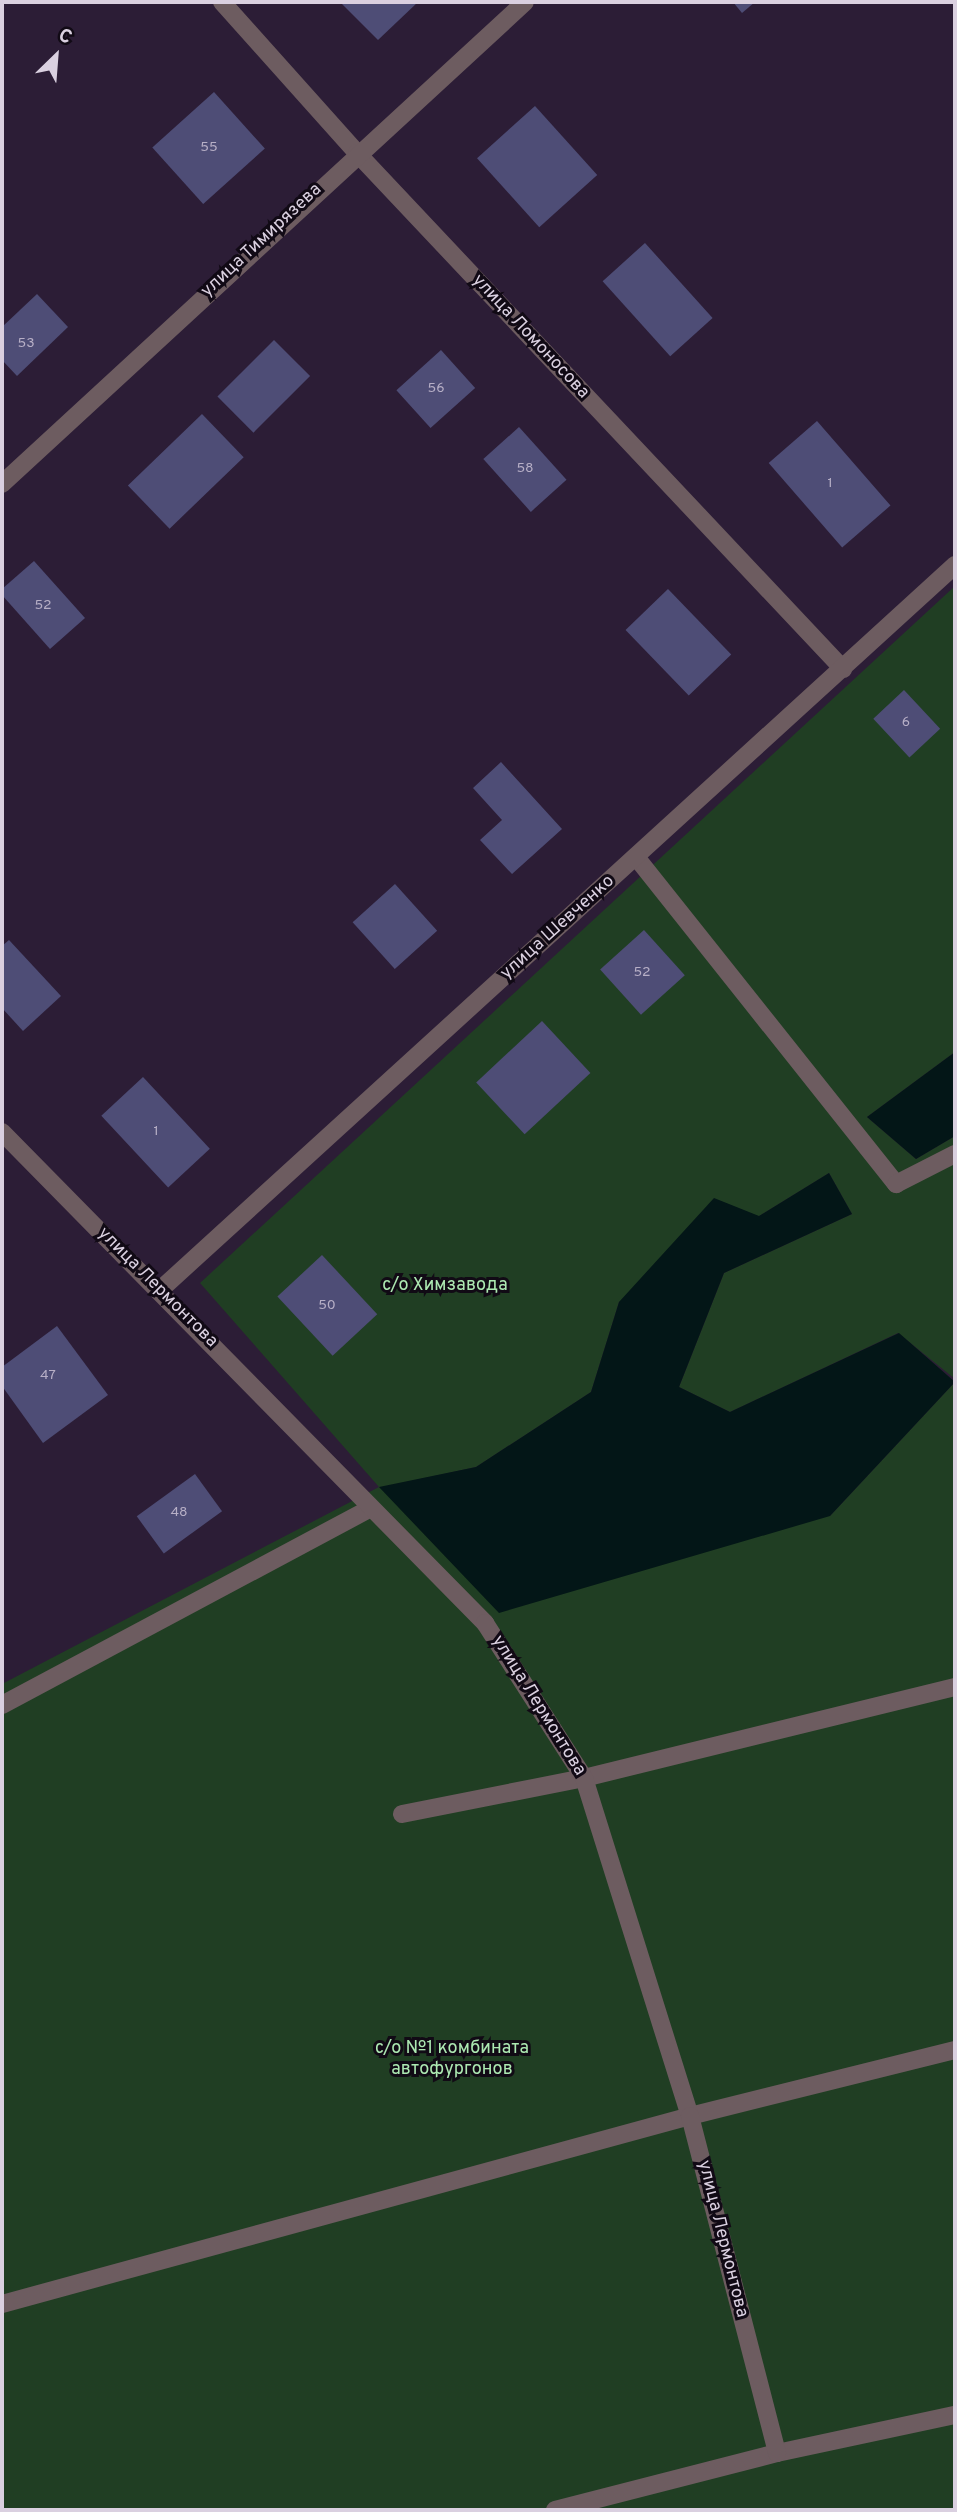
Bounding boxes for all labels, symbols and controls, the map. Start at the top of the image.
north arrow [21,21,91,91]
text: С [54,24,75,50]
house number: 55 [200,140,218,156]
street label: улица Тимирязева [197,179,327,303]
street label: улица Ломоносова [467,270,593,404]
house number: 53 [17,336,35,352]
house number: 56 [427,381,445,397]
house number: 58 [516,461,534,477]
house number: 1 [827,476,833,492]
house number: 52 [34,598,52,614]
house number: 6 [902,715,910,731]
street label: улица Шевченко [497,871,619,985]
house number: 52 [633,965,651,981]
house number: 1 [153,1124,159,1140]
street label: улица Лермонтова [92,1223,222,1353]
park label: с/о Химзавода [382,1275,508,1297]
house number: 50 [318,1298,336,1314]
house number: 47 [40,1368,56,1384]
house number: 48 [170,1505,188,1521]
street label: улица Лермонтова [486,1632,590,1780]
park label: с/о №1 комбината автофургонов [375,2039,529,2082]
street label: улица Лермонтова [692,2158,752,2320]

